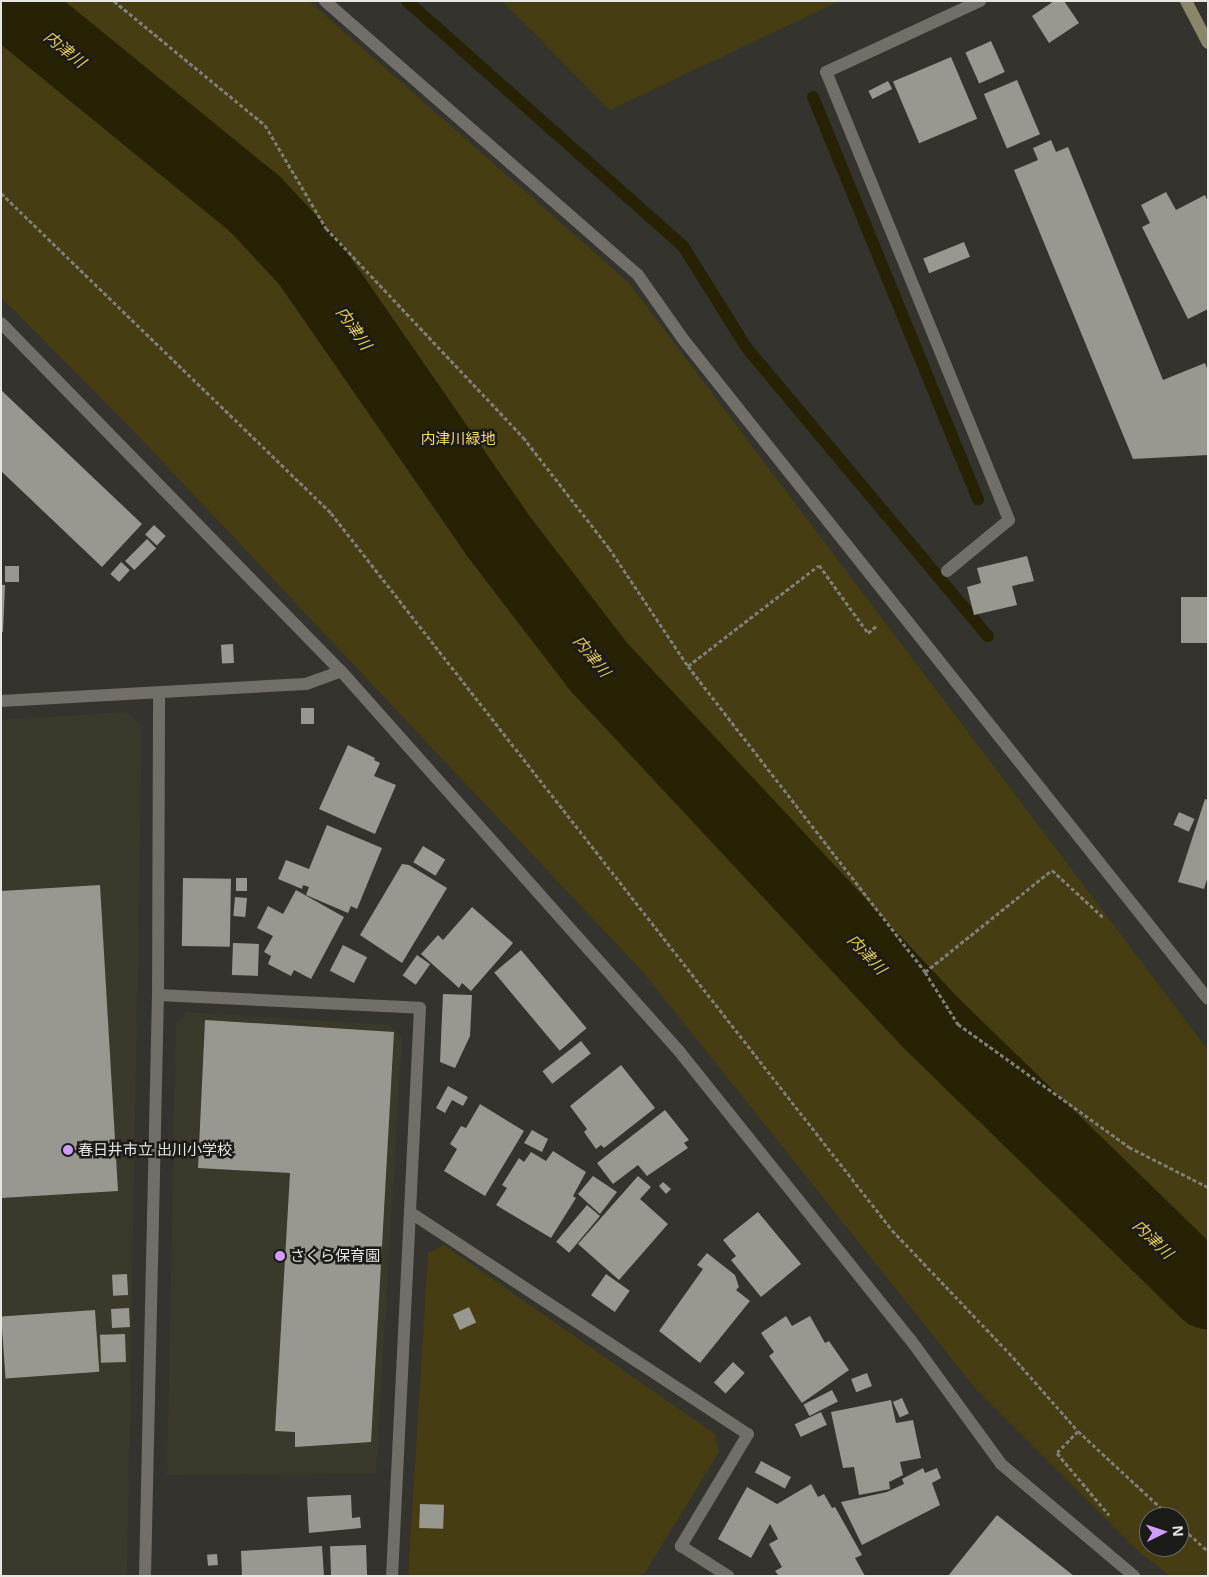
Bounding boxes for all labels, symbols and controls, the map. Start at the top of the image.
water label: 内津川 [40,26,90,72]
water label: 内津川 [332,303,376,353]
park label: 内津川緑地 [421,430,495,448]
water label: 内津川 [569,631,615,681]
water label: 内津川 [844,930,890,978]
place label: 春日井市立 出川小学校 [78,1141,232,1159]
marker: 春日井市立 出川小学校 [62,1144,74,1156]
water label: 内津川 [1129,1215,1177,1263]
place label: さくら保育園 [290,1247,380,1265]
marker: さくら保育園 [274,1250,286,1262]
north arrow [1139,1507,1189,1557]
text: N [1169,1525,1188,1537]

